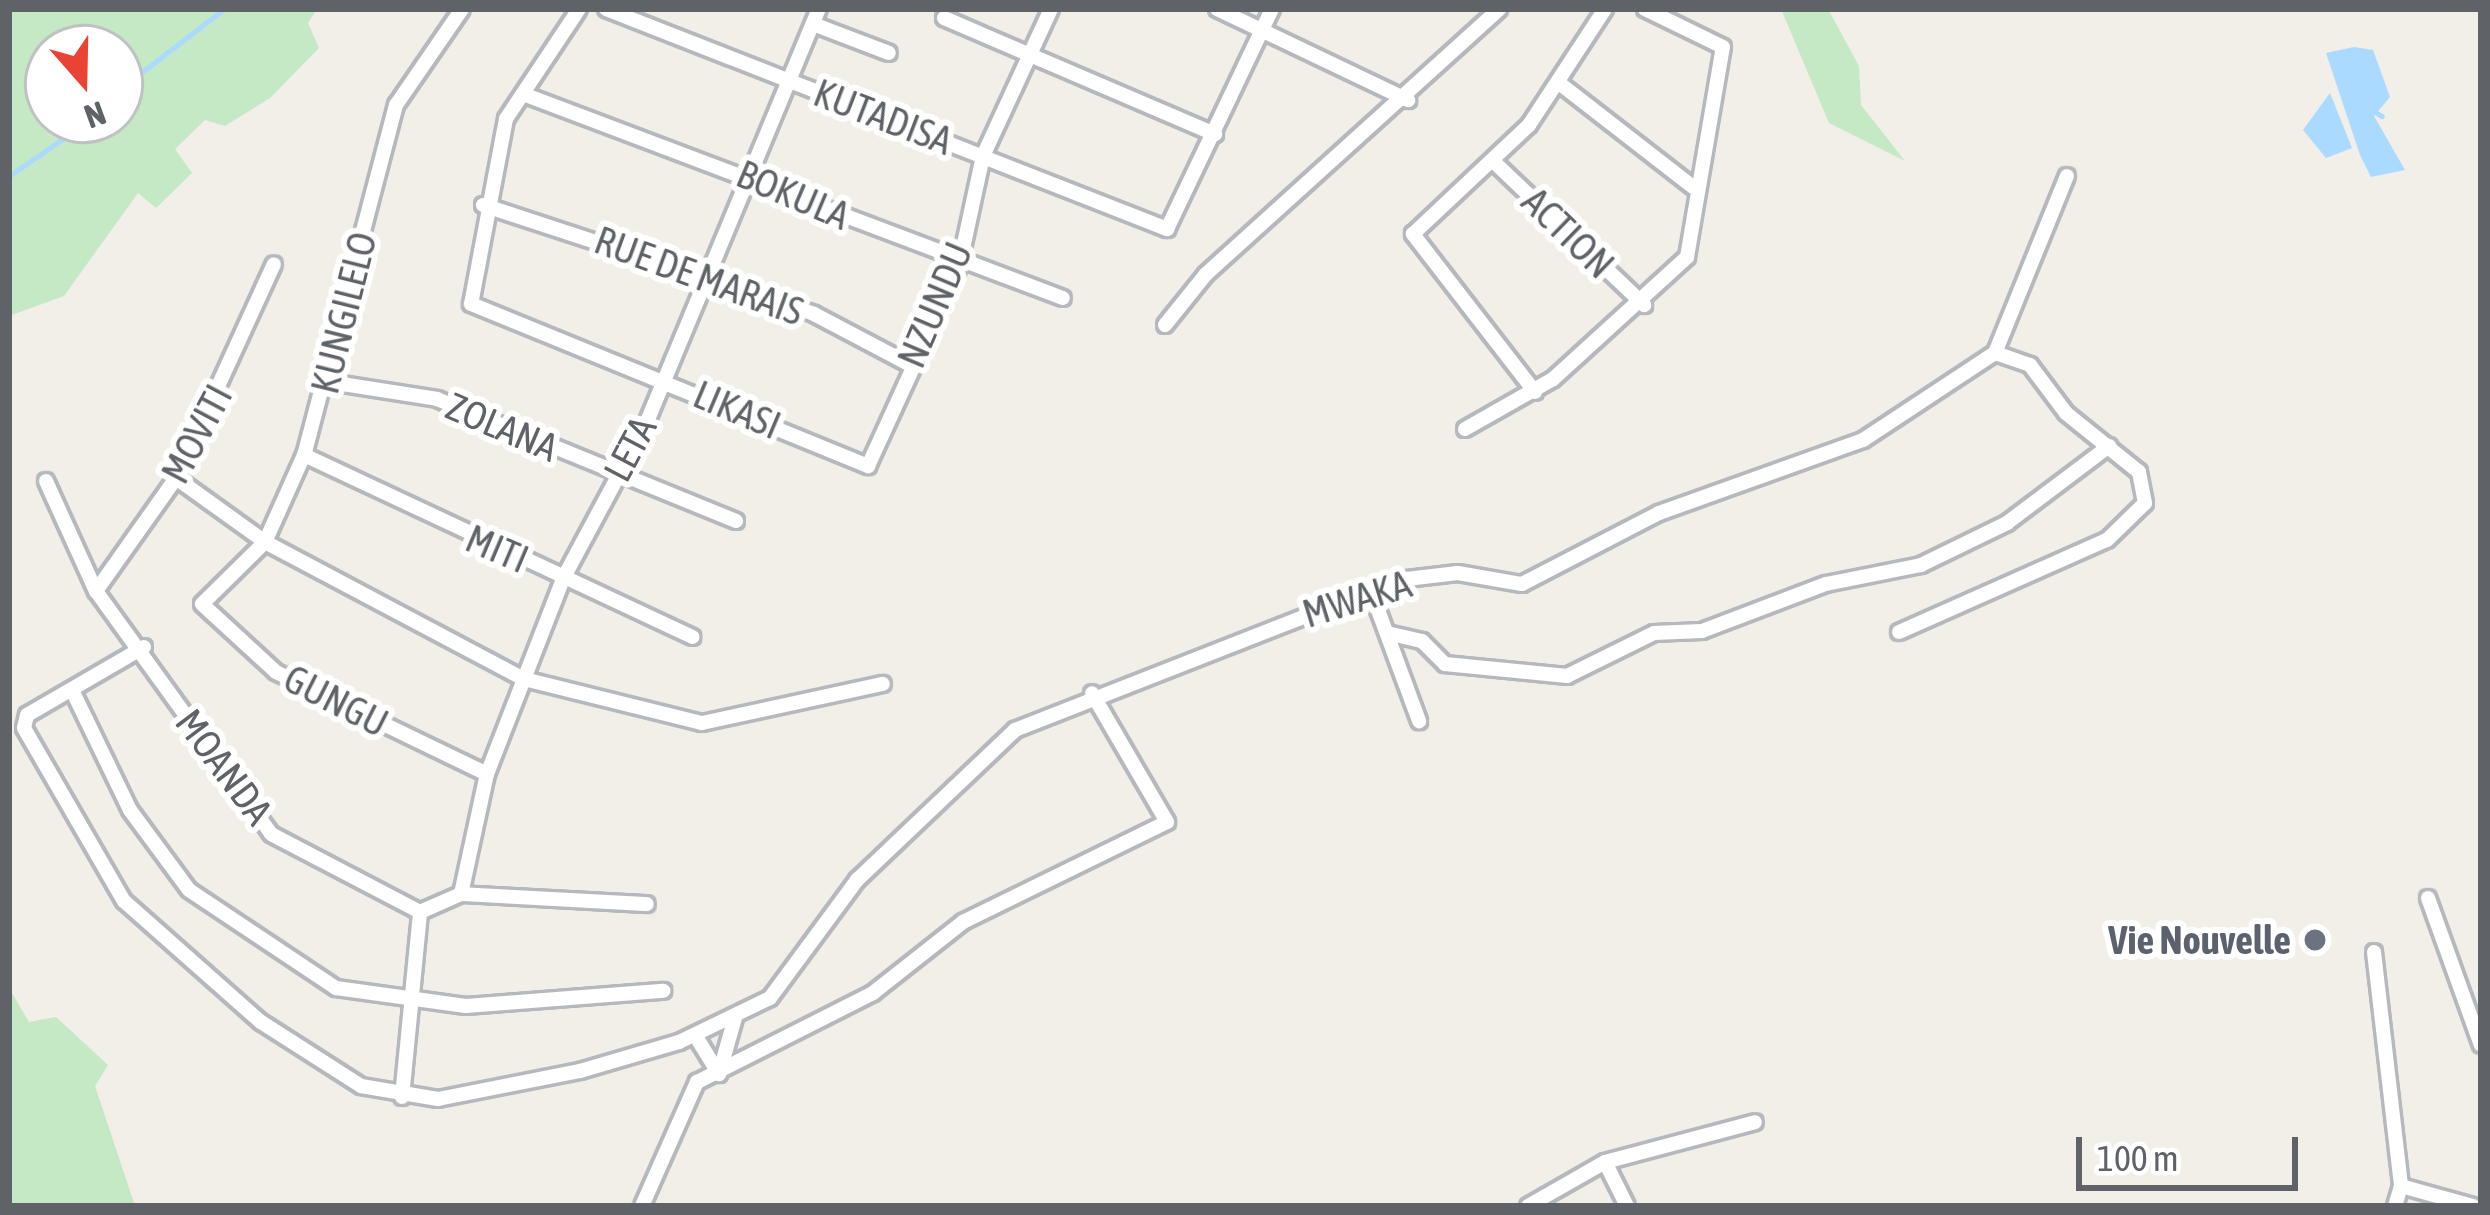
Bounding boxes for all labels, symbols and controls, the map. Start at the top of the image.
north arrow [24,24,144,144]
street label: KUTADISA [807,69,959,165]
text: N [80,94,111,136]
street label: BOKULA [730,150,856,240]
street label: ACTION [1512,178,1624,288]
street label: RUE DE MARAIS [588,217,810,335]
street label: KUNGILELO [301,228,387,398]
street label: NZUNDU [888,235,982,375]
street label: LIKASI [687,371,787,449]
street label: MOVITI [152,377,242,491]
street label: ZOLANA [439,383,565,471]
street label: LETA [594,409,666,489]
street label: MITI [459,515,535,583]
street label: MWAKA [1297,560,1417,638]
street label: GUNGU [276,655,396,747]
street label: MOANDA [166,700,282,834]
place label: Vie Nouvelle [2108,917,2291,963]
marker: Vie Nouvelle [2302,927,2328,953]
scale bar [2082,1113,2304,1187]
text: 100 m [2097,1137,2179,1179]

